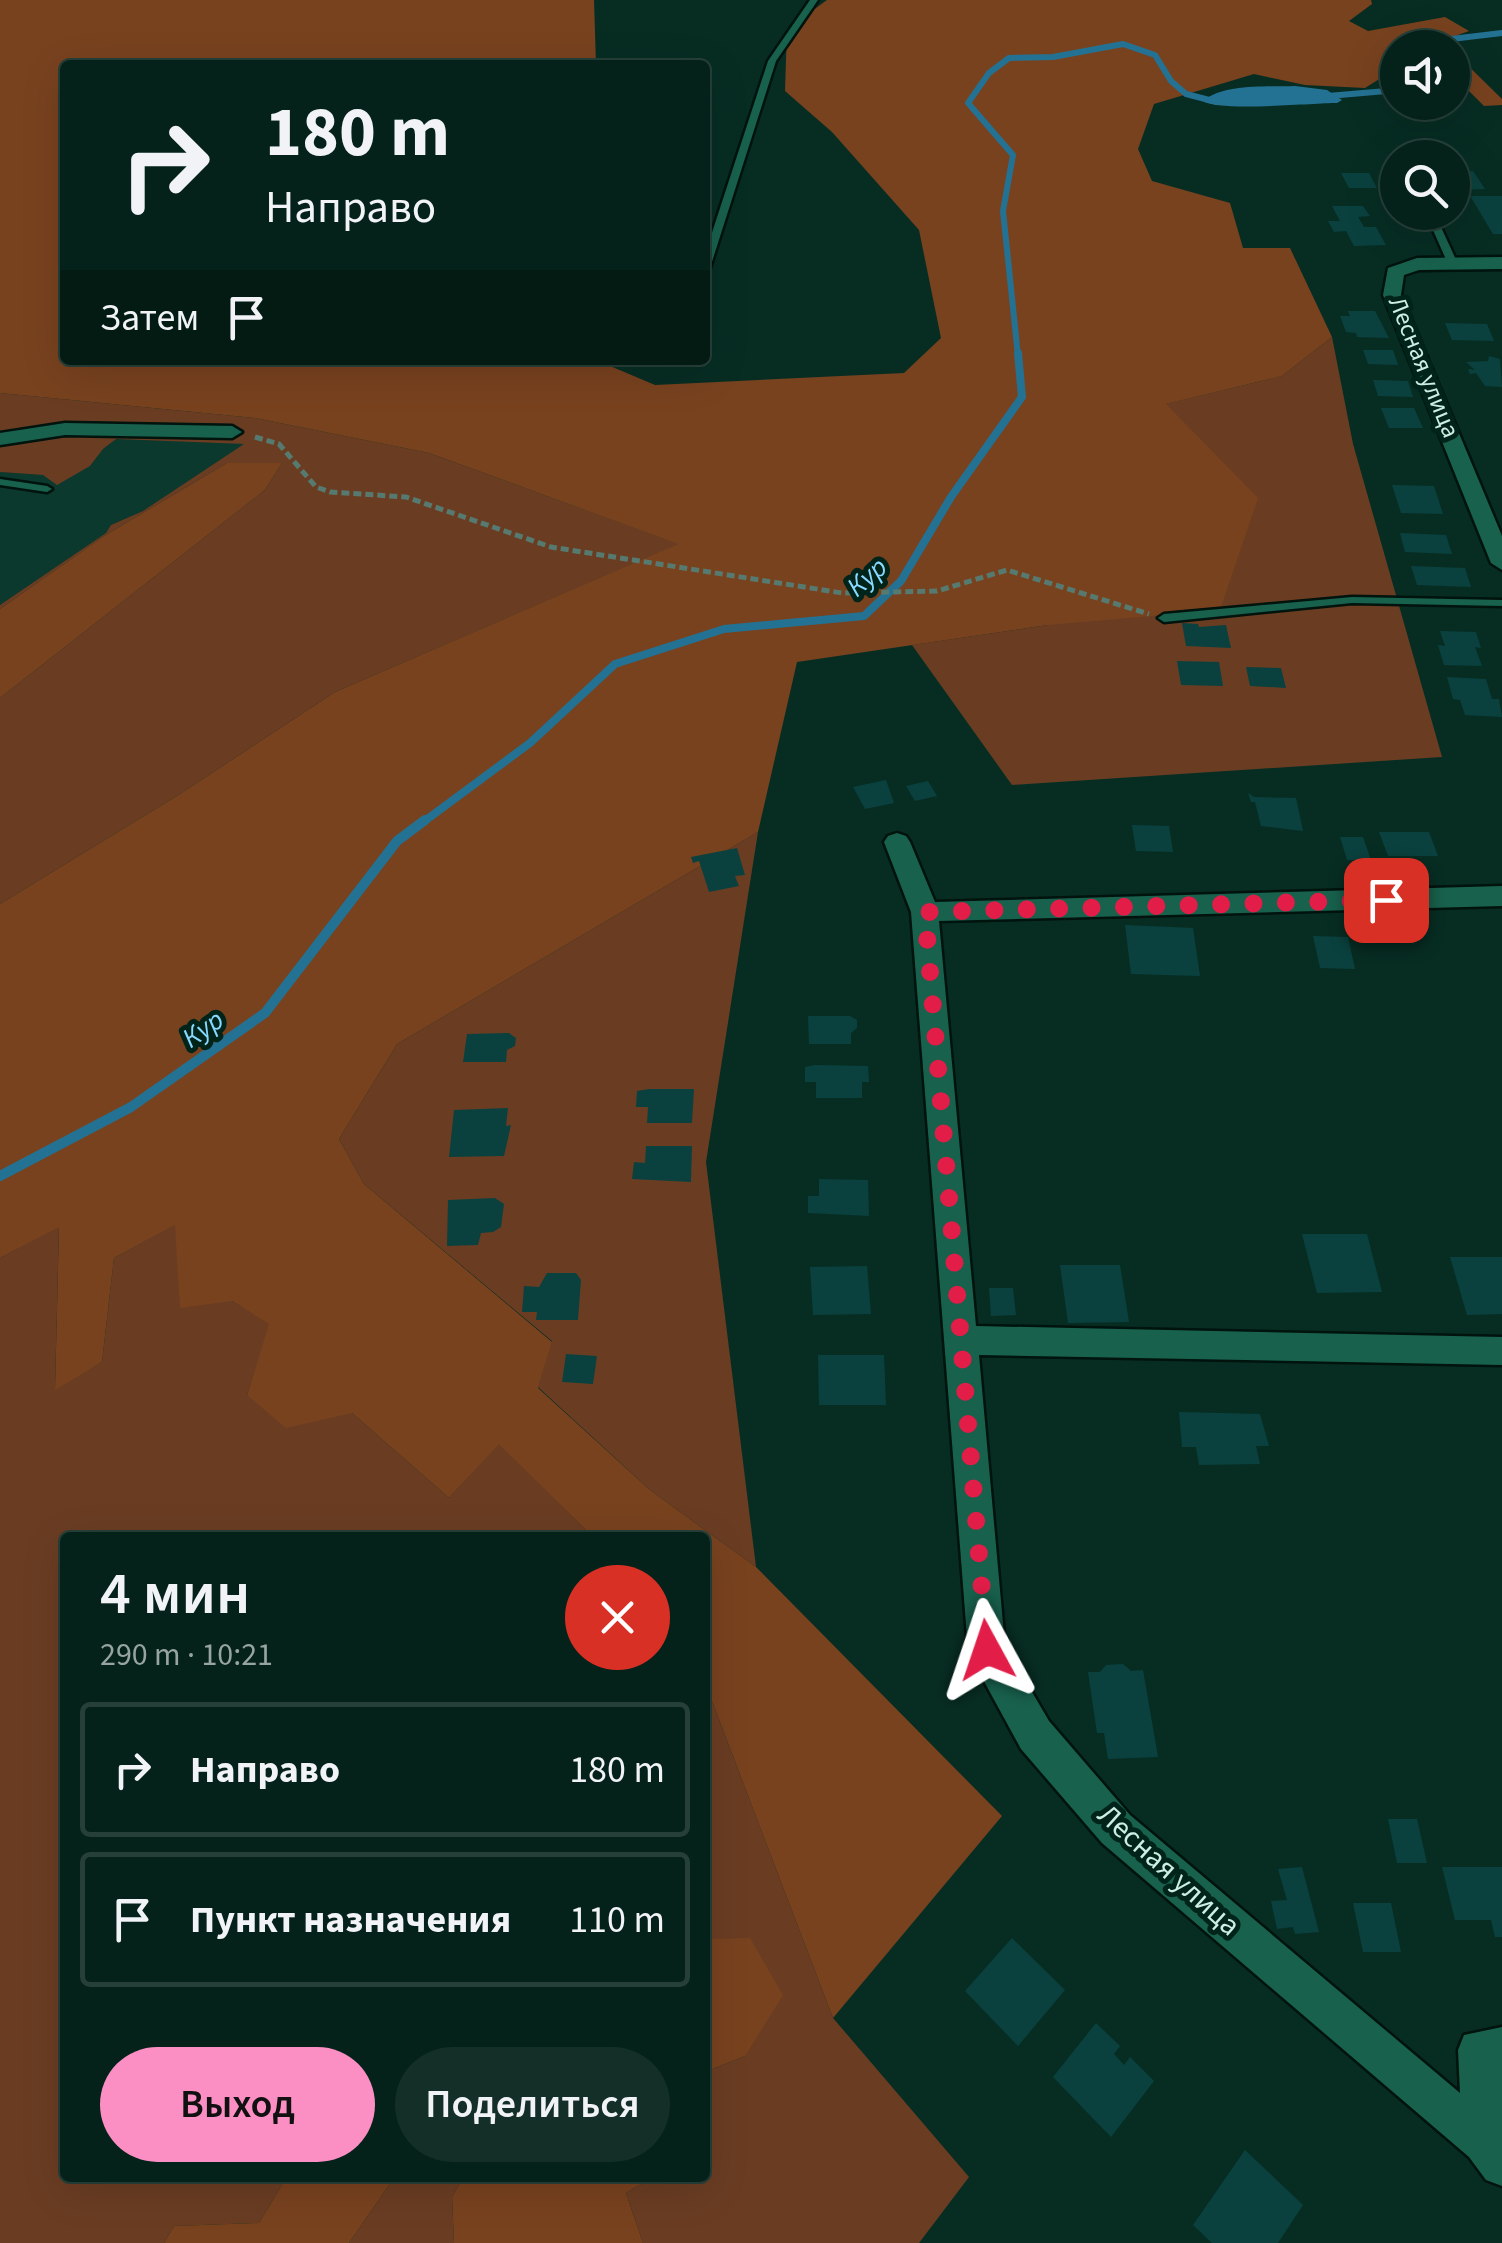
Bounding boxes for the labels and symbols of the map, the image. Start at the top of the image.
street label: Лесная улица [1379,291,1469,443]
water label: Кур [838,548,896,606]
pin [1344,858,1429,943]
water label: Кур [174,1000,232,1058]
position arrow [935,1598,1039,1702]
street label: Лесная улица [1088,1794,1250,1946]

